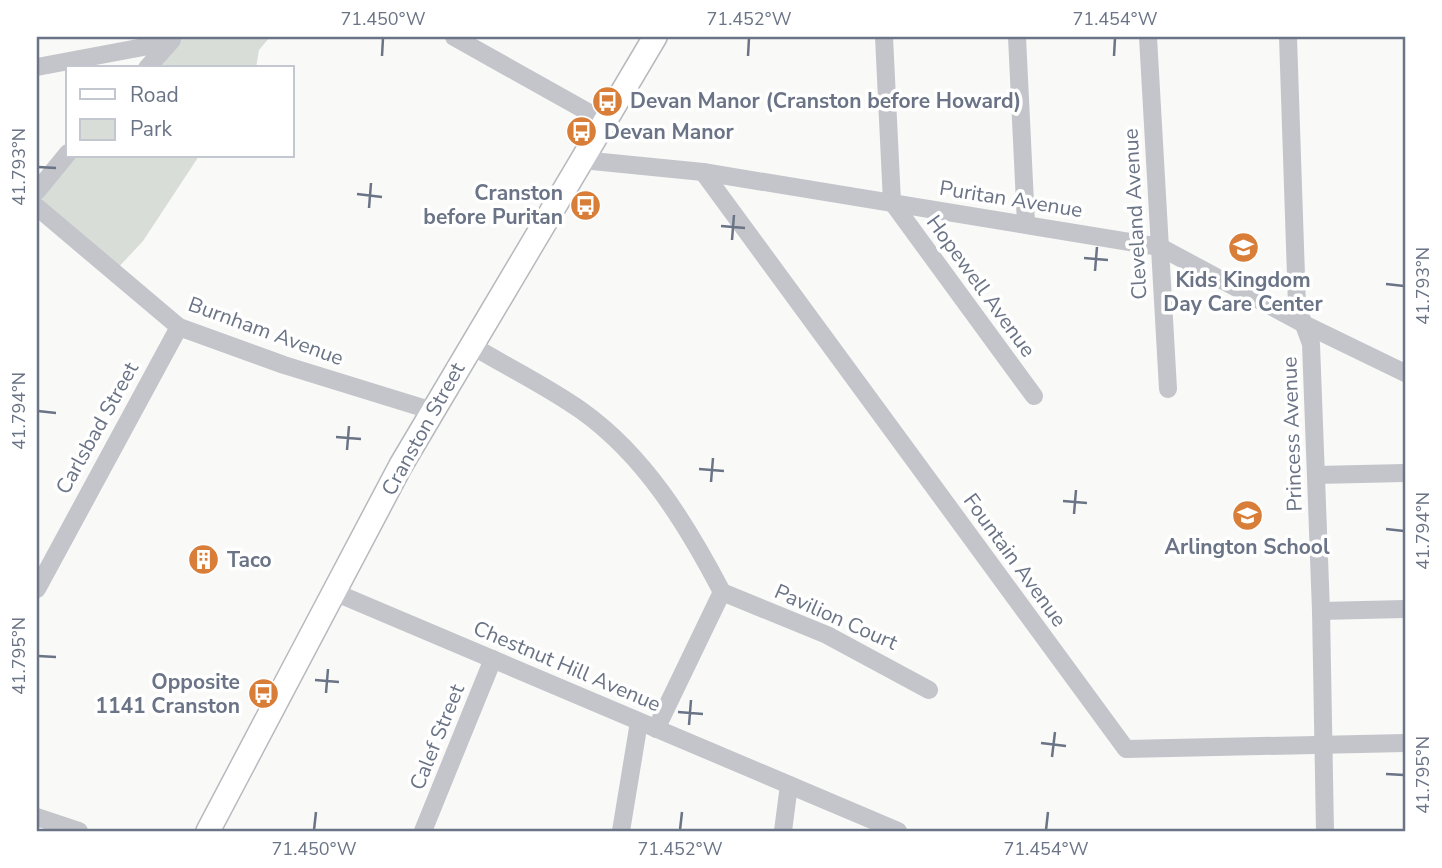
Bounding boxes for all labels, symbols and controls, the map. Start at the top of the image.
text: 71.450°W [341,7,426,31]
text: 71.452°W [707,7,792,31]
text: 71.454°W [1073,7,1158,31]
legend [66,66,294,158]
text: Road [130,81,179,109]
bus stop icon: Devan Manor (Cranston before Howard) [590,84,624,118]
place label: Devan Manor (Cranston before Howard) [630,87,1021,115]
text: Park [130,115,172,143]
bus stop icon: Devan Manor [564,115,598,149]
place label: Devan Manor [604,118,735,146]
text: 41.793°N [7,128,31,206]
street label: Cleveland Avenue [1117,128,1153,300]
street label: Puritan Avenue [937,174,1085,224]
place label: Cranston before Puritan [423,179,563,231]
bus stop icon: Cranston before Puritan [569,188,603,222]
street label: Hopewell Avenue [920,209,1042,363]
school or university icon: Kids Kingdom Day Care Center [1226,231,1260,265]
text: 41.793°N [1411,247,1435,325]
place label: Kids Kingdom Day Care Center [1163,266,1323,318]
street label: Burnham Avenue [184,290,348,372]
street label: Carlsbad Street [49,356,145,499]
street label: Princess Avenue [1275,356,1309,512]
street label: Cranston Street [375,357,471,501]
text: 41.794°N [7,372,31,450]
street label: Fountain Avenue [957,488,1073,632]
text: 41.794°N [1411,492,1435,570]
school or university icon: Arlington School [1230,498,1264,532]
place label: Arlington School [1164,533,1330,561]
building icon: Taco [187,543,221,577]
place label: Taco [227,546,272,574]
street label: Pavilion Court [770,577,903,657]
street label: Chestnut Hill Avenue [469,614,665,718]
text: 41.795°N [7,617,31,695]
place label: Opposite 1141 Cranston [95,668,240,720]
bus stop icon: Opposite 1141 Cranston [246,677,280,711]
street label: Calef Street [403,679,471,794]
text: 41.795°N [1411,736,1435,814]
text: 71.450°W [272,837,357,861]
text: 71.452°W [638,837,723,861]
text: 71.454°W [1004,837,1089,861]

